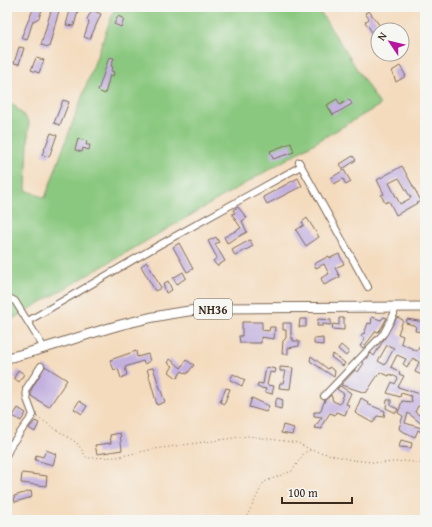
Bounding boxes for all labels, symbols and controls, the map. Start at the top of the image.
north arrow [370,22,410,62]
text: N [373,28,391,44]
road number: NH36 [194,299,232,319]
scale bar [282,479,352,505]
text: 100 m [288,484,318,501]

